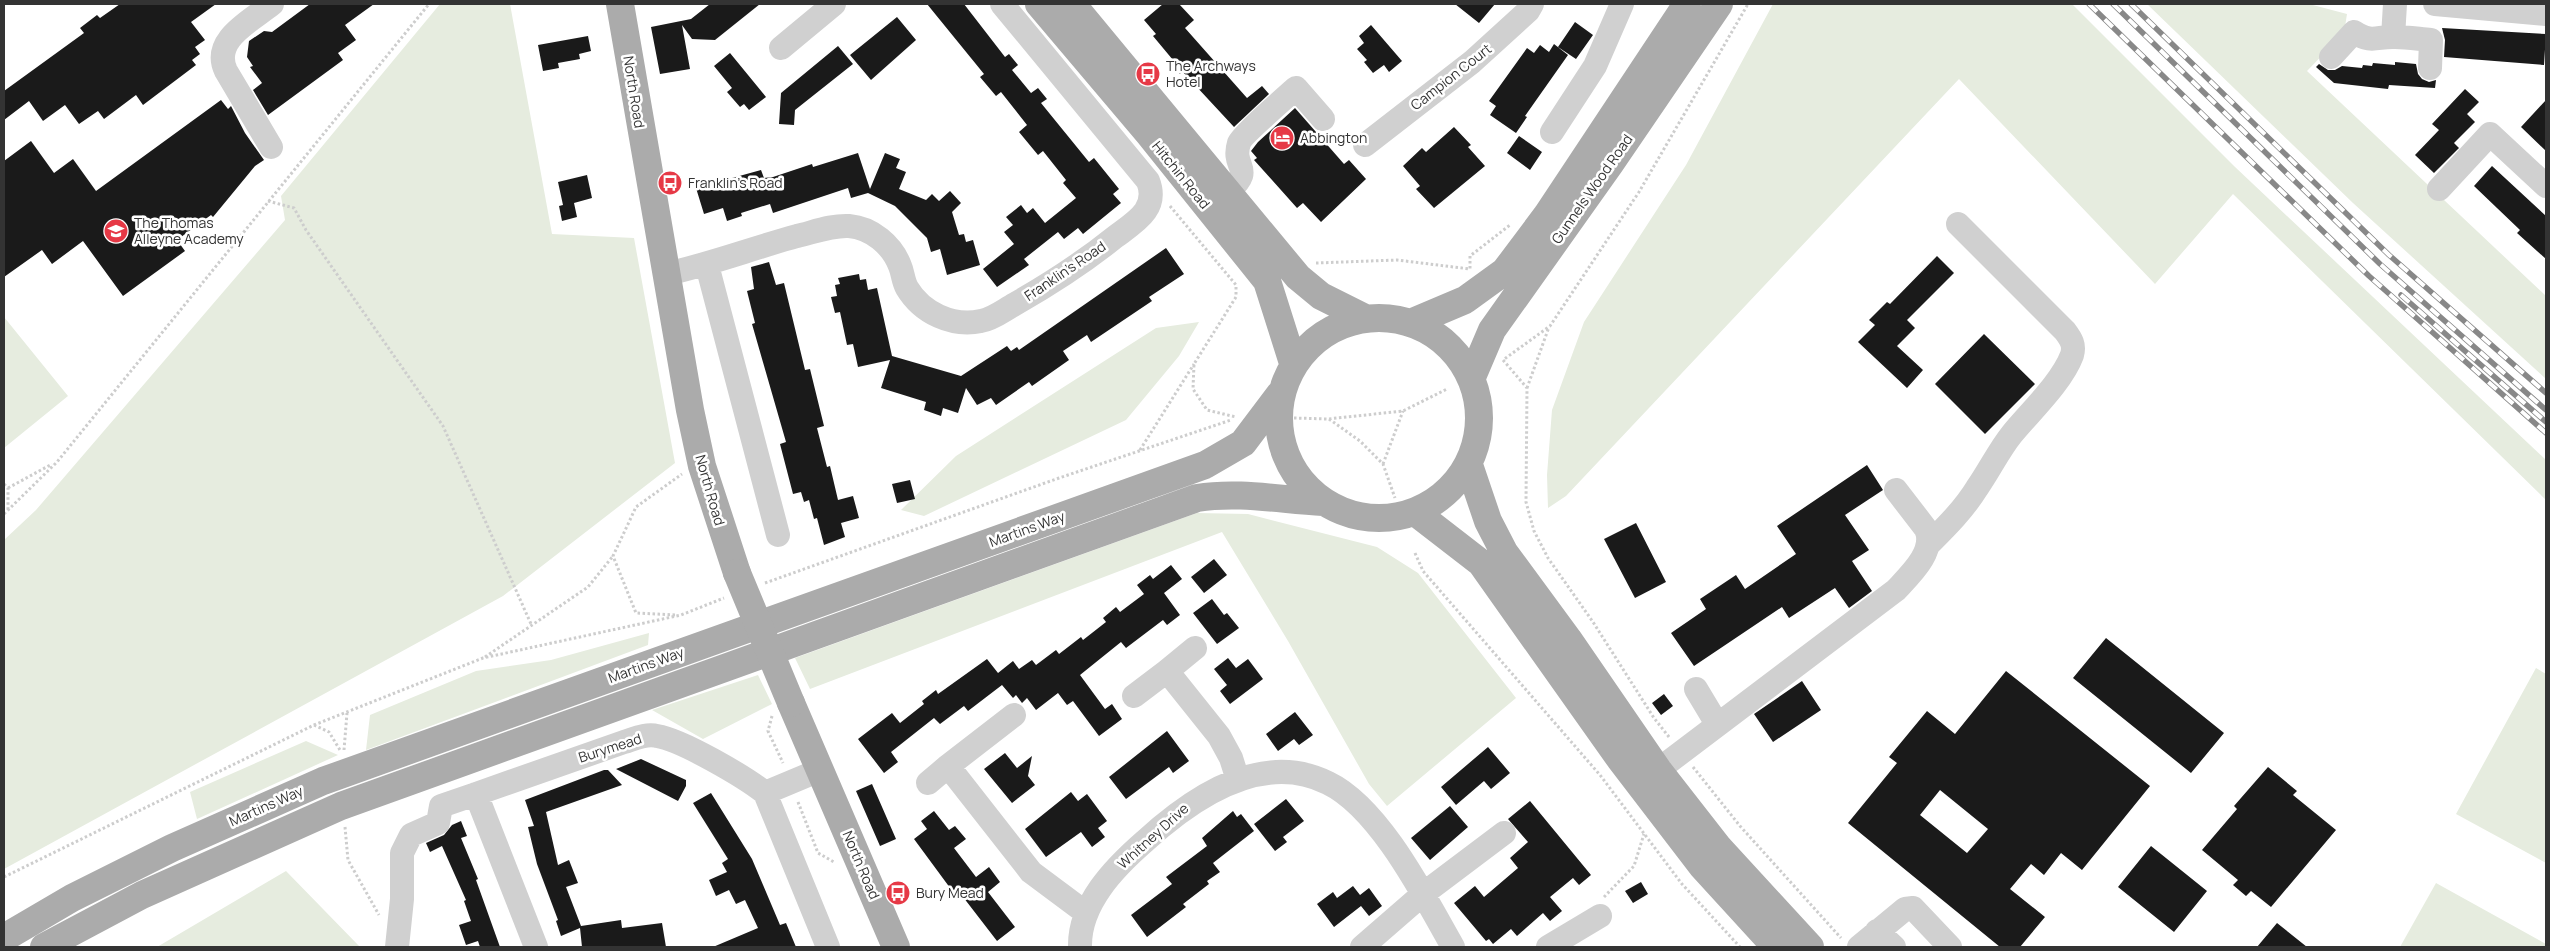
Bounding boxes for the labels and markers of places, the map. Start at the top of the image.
place label: The Archways Hotel [1166,56,1256,91]
bus stop icon: The Archways Hotel [1135,61,1161,87]
hotel icon: Abbington [1269,125,1295,151]
place label: Abbington [1300,128,1367,147]
bus stop icon: Franklin's Road [657,170,683,196]
place label: Franklin's Road [688,173,782,192]
place label: The Thomas Alleyne Academy [134,213,244,248]
school or university icon: The Thomas Alleyne Academy [103,218,129,244]
bus stop icon: Bury Mead [885,880,911,906]
place label: Bury Mead [916,883,984,902]

